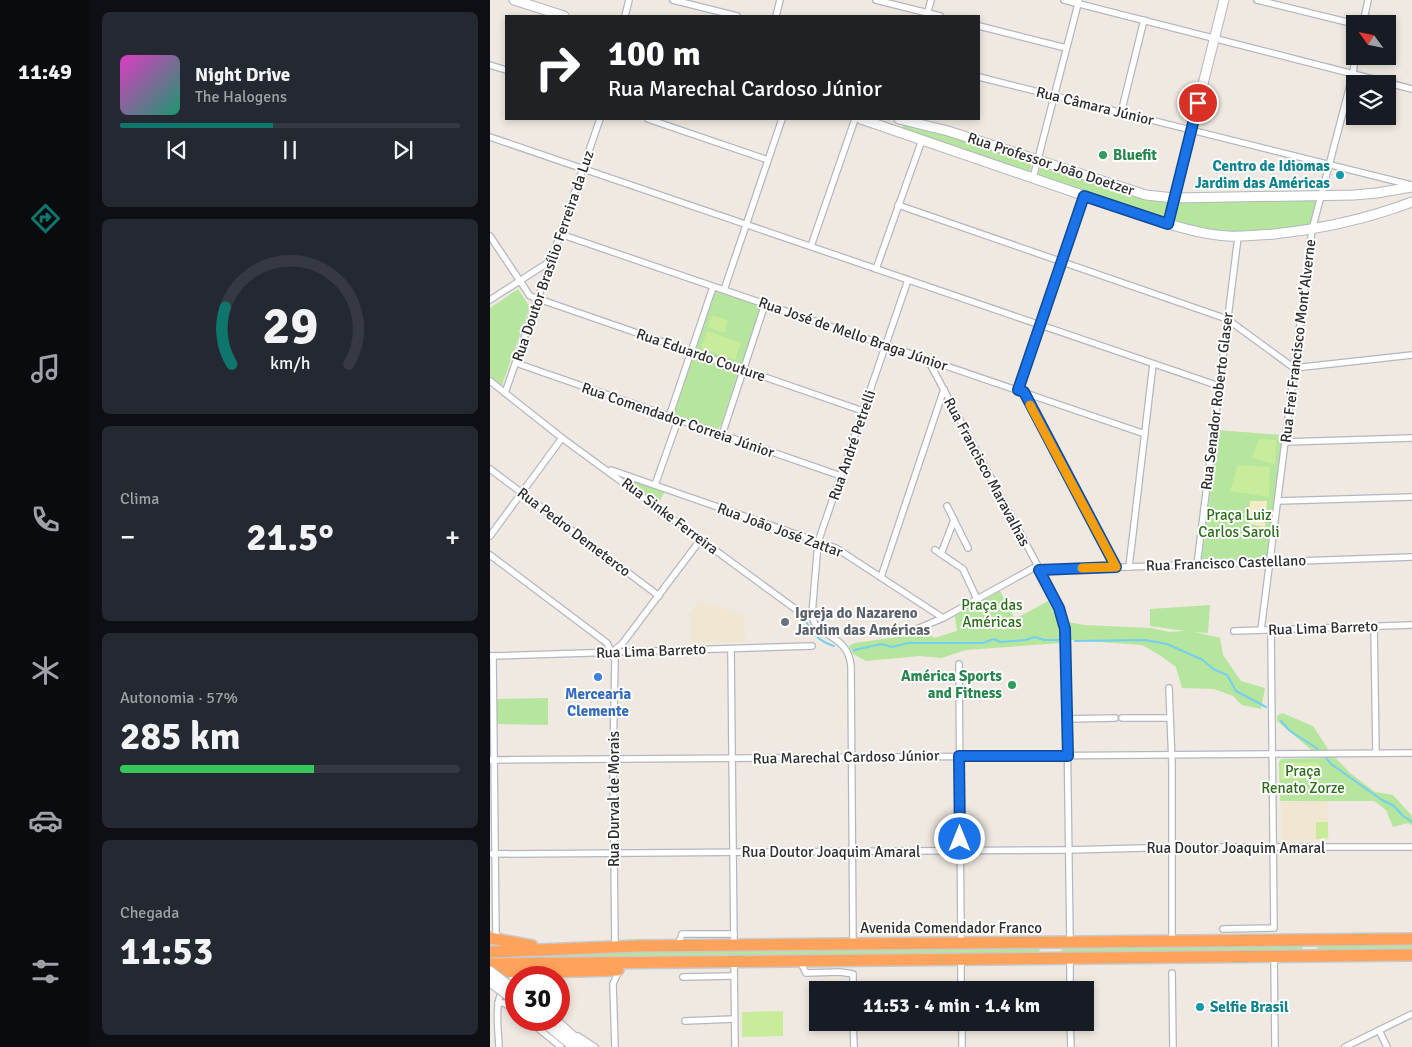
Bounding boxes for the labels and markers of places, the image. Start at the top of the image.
pin [1177,82,1219,124]
place label: Bluefit [1113,146,1157,164]
marker: Bluefit [1097,149,1109,161]
place label: Centro de Idiomas Jardim das Américas [1195,157,1330,192]
marker: Centro de Idiomas Jardim das Américas [1334,169,1346,181]
place label: Igreja do Nazareno Jardim das Américas [795,604,931,639]
marker: Igreja do Nazareno Jardim das Américas [779,616,791,628]
place label: América Sports and Fitness [901,667,1002,702]
marker: Mercearia Clemente [592,671,604,683]
marker: América Sports and Fitness [1006,679,1018,691]
place label: Mercearia Clemente [565,685,631,720]
place label: Selfie Brasil [1210,998,1289,1016]
marker: Selfie Brasil [1194,1001,1206,1013]

